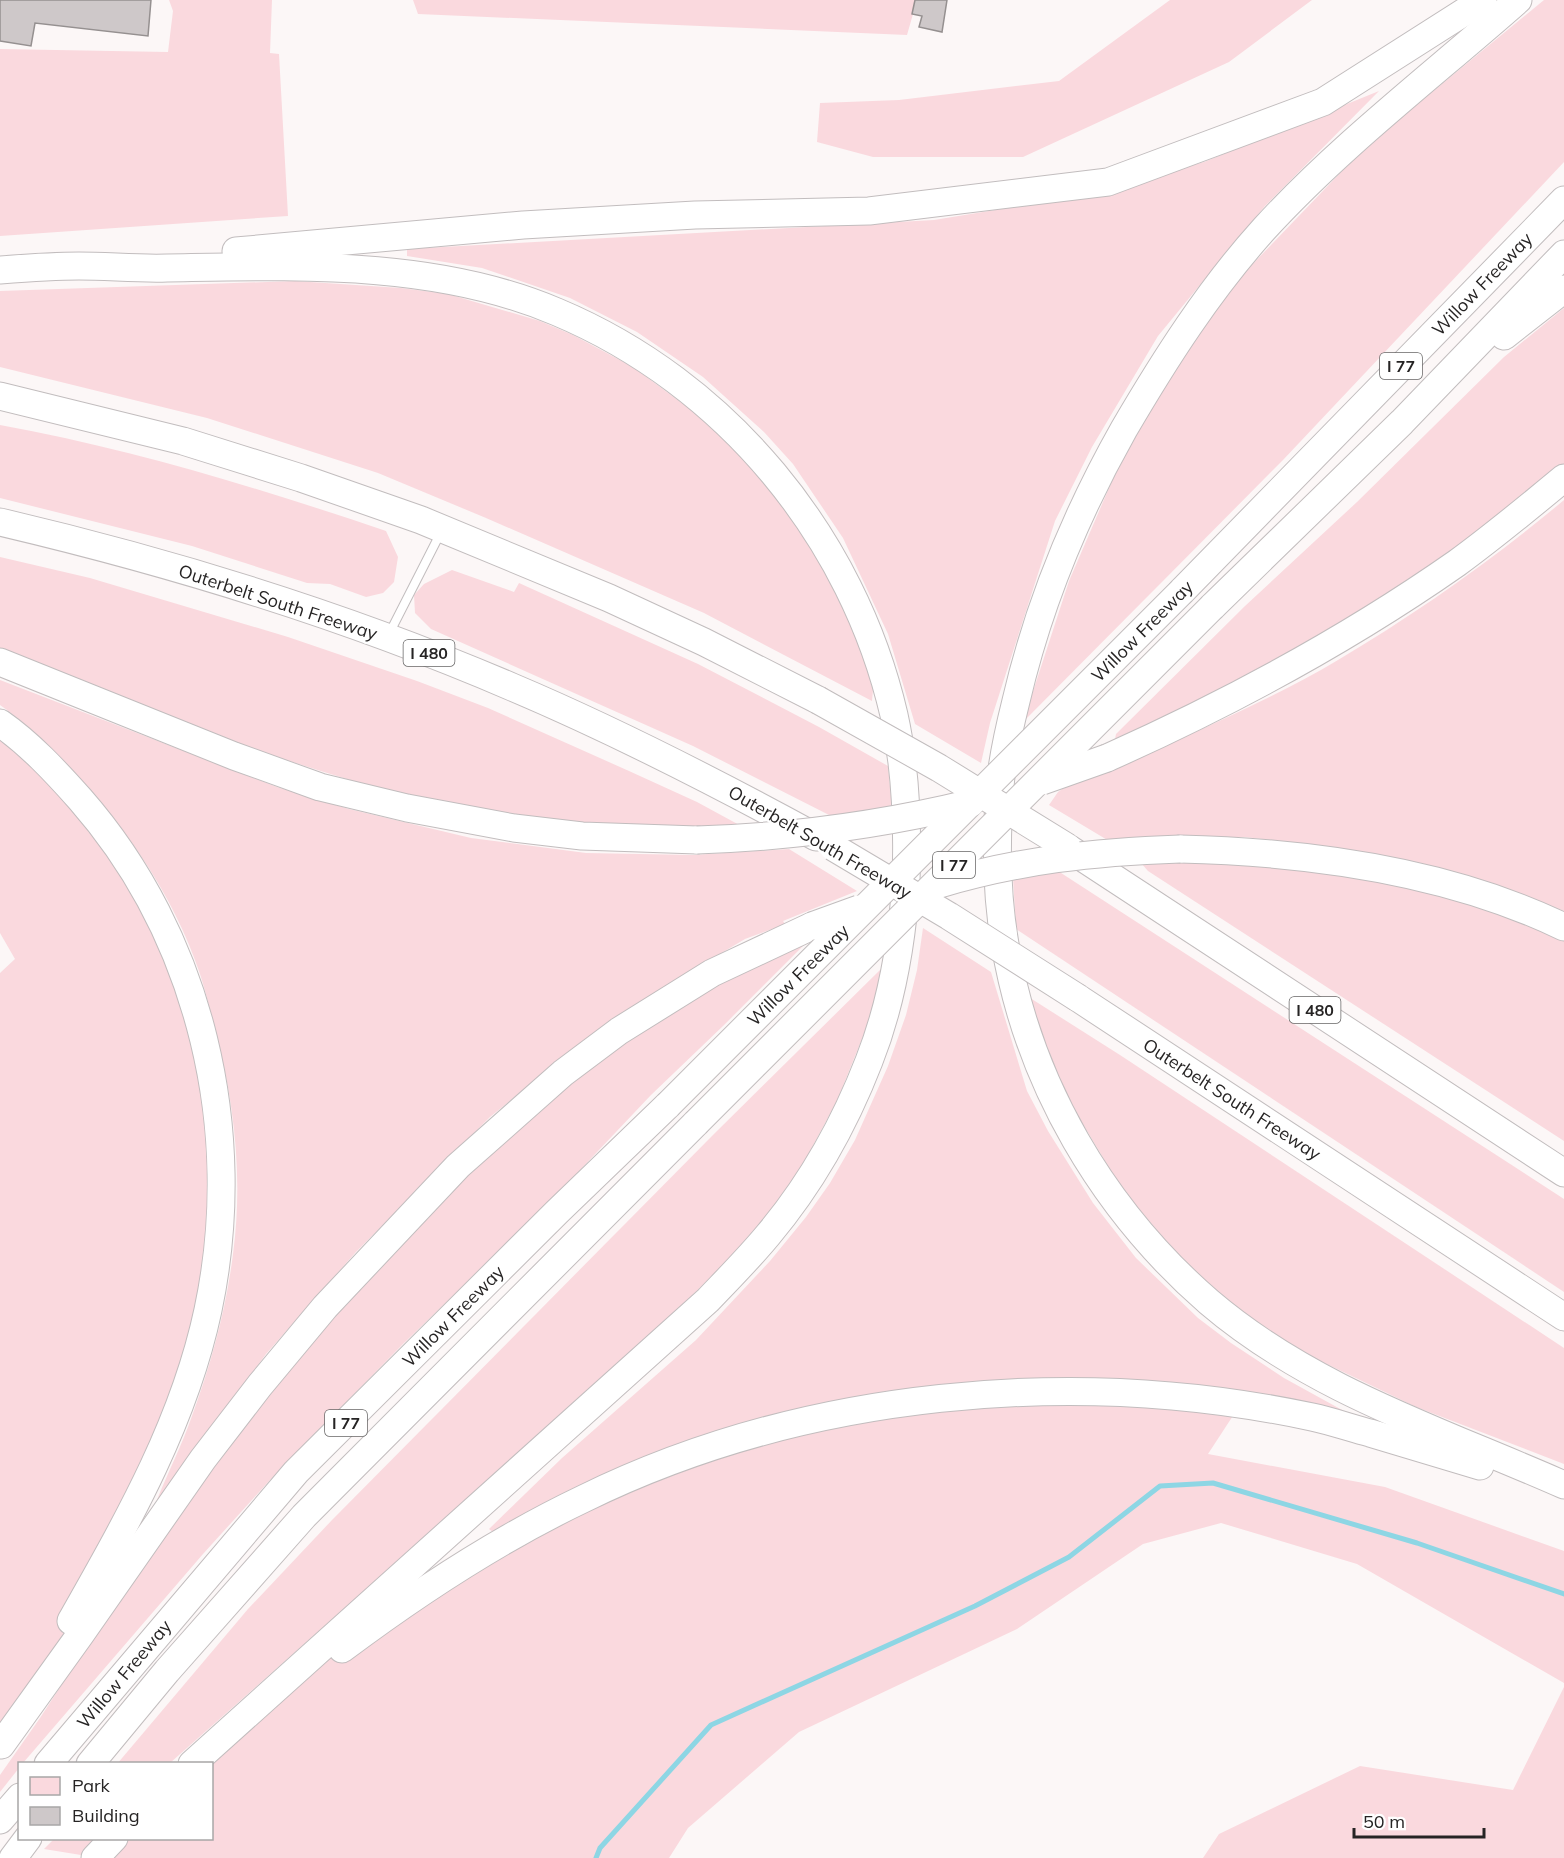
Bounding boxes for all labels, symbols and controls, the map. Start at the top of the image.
street label: Willow Freeway [1427,227,1537,341]
road number: I 77 [1380,353,1422,379]
street label: Outerbelt South Freeway [176,559,381,645]
street label: Willow Freeway [1086,575,1198,687]
road number: I 480 [404,640,454,666]
street label: Outerbelt South Freeway [724,780,916,904]
road number: I 77 [933,852,975,878]
street label: Willow Freeway [742,919,854,1031]
road number: I 480 [1290,997,1340,1023]
street label: Outerbelt South Freeway [1139,1033,1326,1165]
street label: Willow Freeway [397,1260,509,1372]
road number: I 77 [325,1410,367,1436]
street label: Willow Freeway [72,1615,176,1733]
legend [18,1762,213,1840]
text: Park [72,1774,111,1797]
scale bar [1354,1801,1484,1839]
text: Building [72,1804,140,1827]
text: 50 m [1363,1810,1405,1833]

